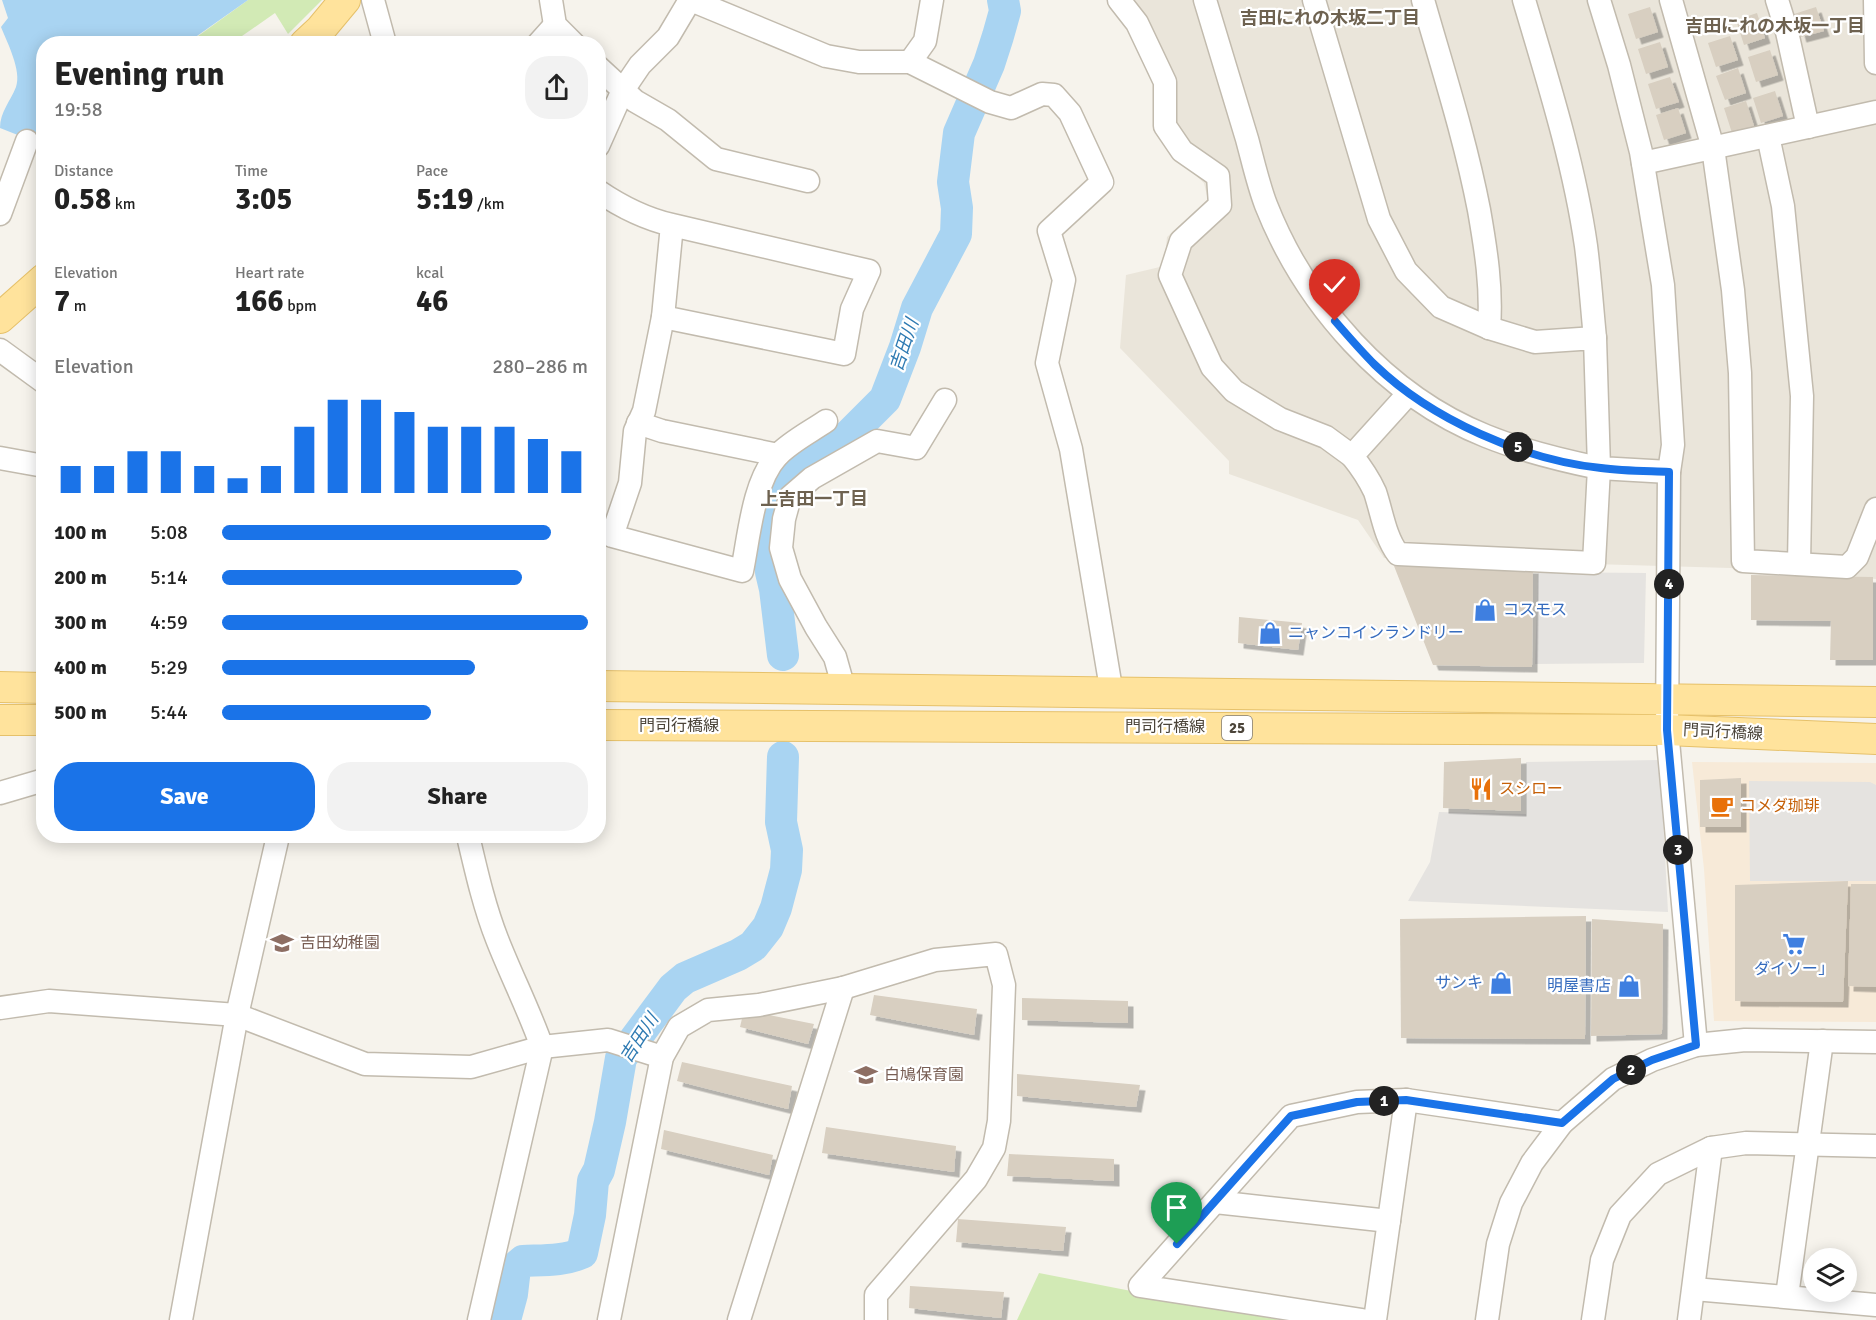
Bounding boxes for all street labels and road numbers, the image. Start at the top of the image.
street label: 門司行橋線 [639,716,719,736]
road number: 25 [1222,716,1252,740]
street label: 門司行橋線 [1125,717,1205,737]
street label: 門司行橋線 [1683,720,1763,744]

